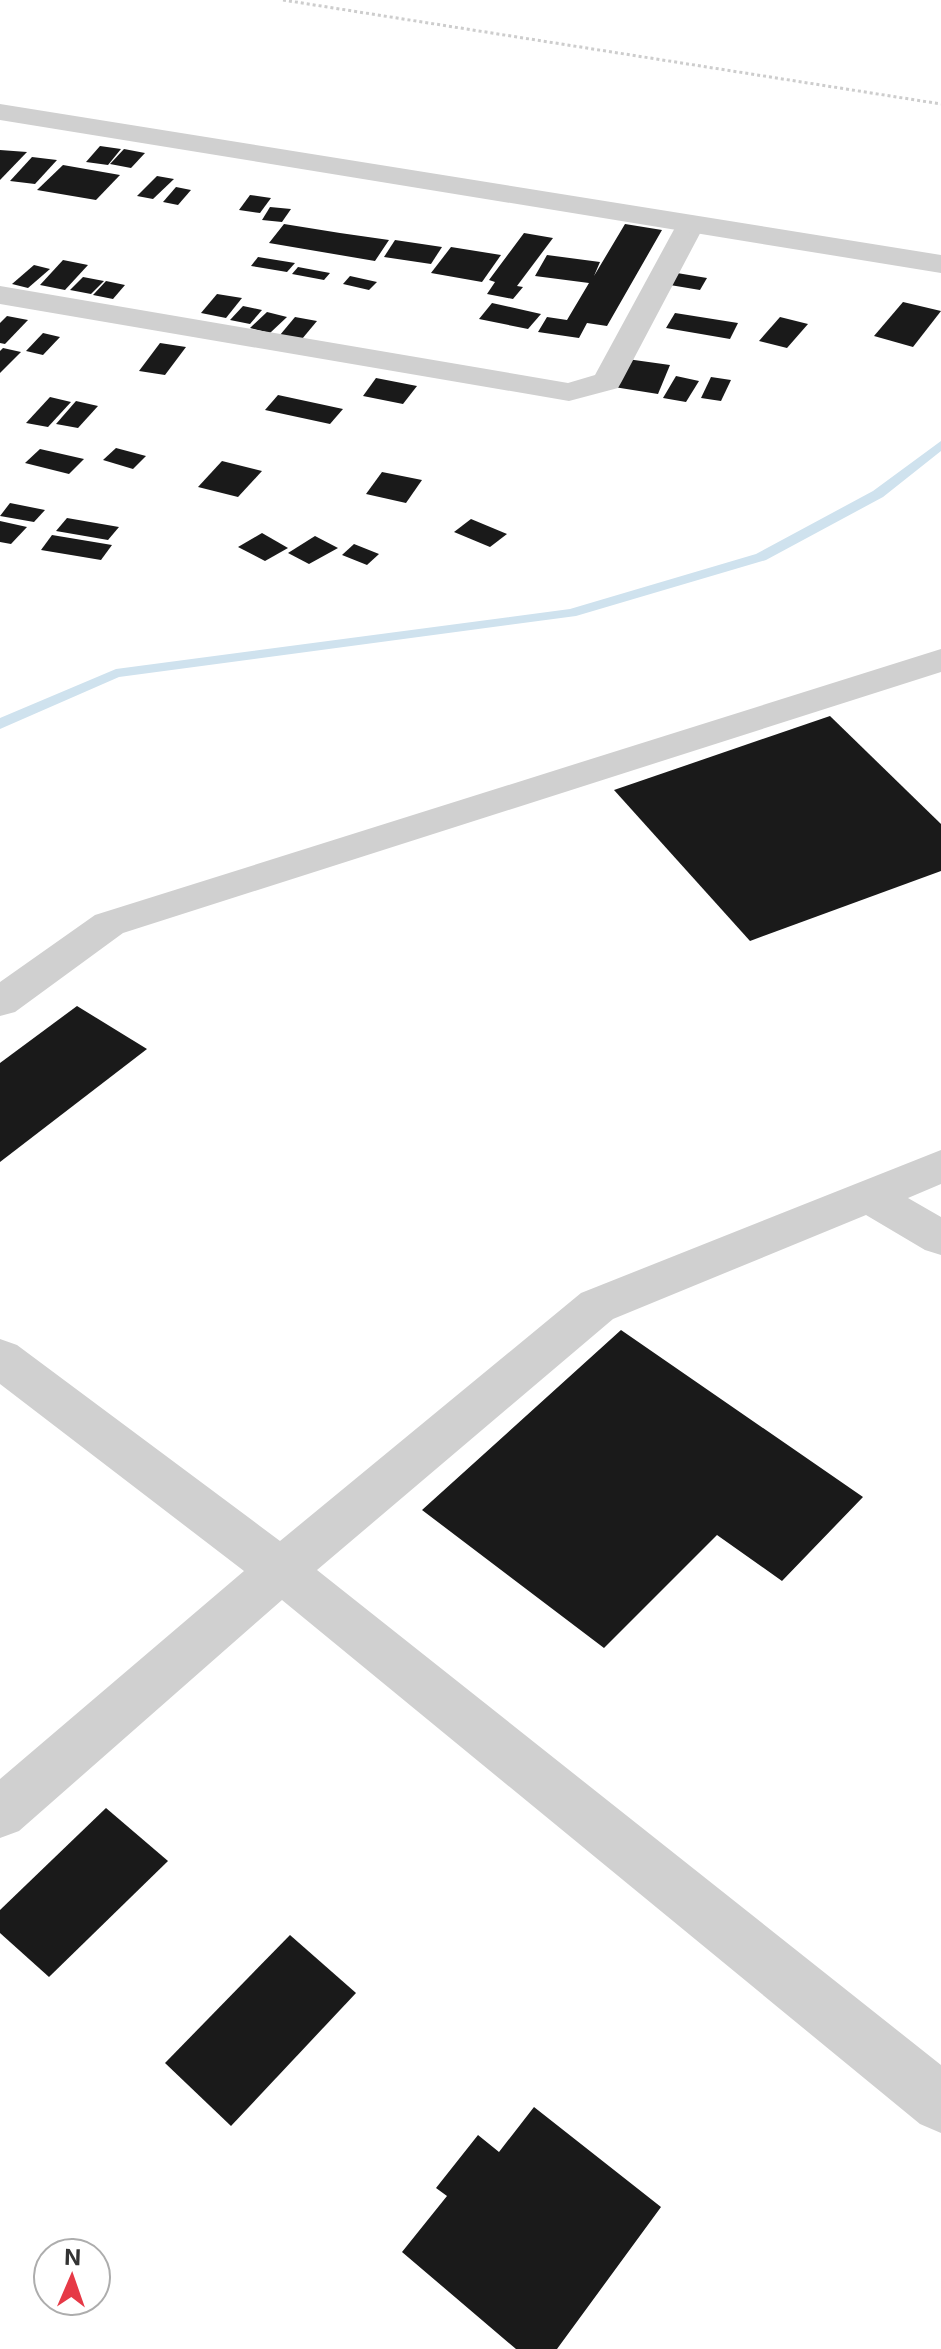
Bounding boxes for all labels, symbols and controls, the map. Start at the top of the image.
north arrow [32,2237,112,2317]
text: N [64,2244,82,2270]

